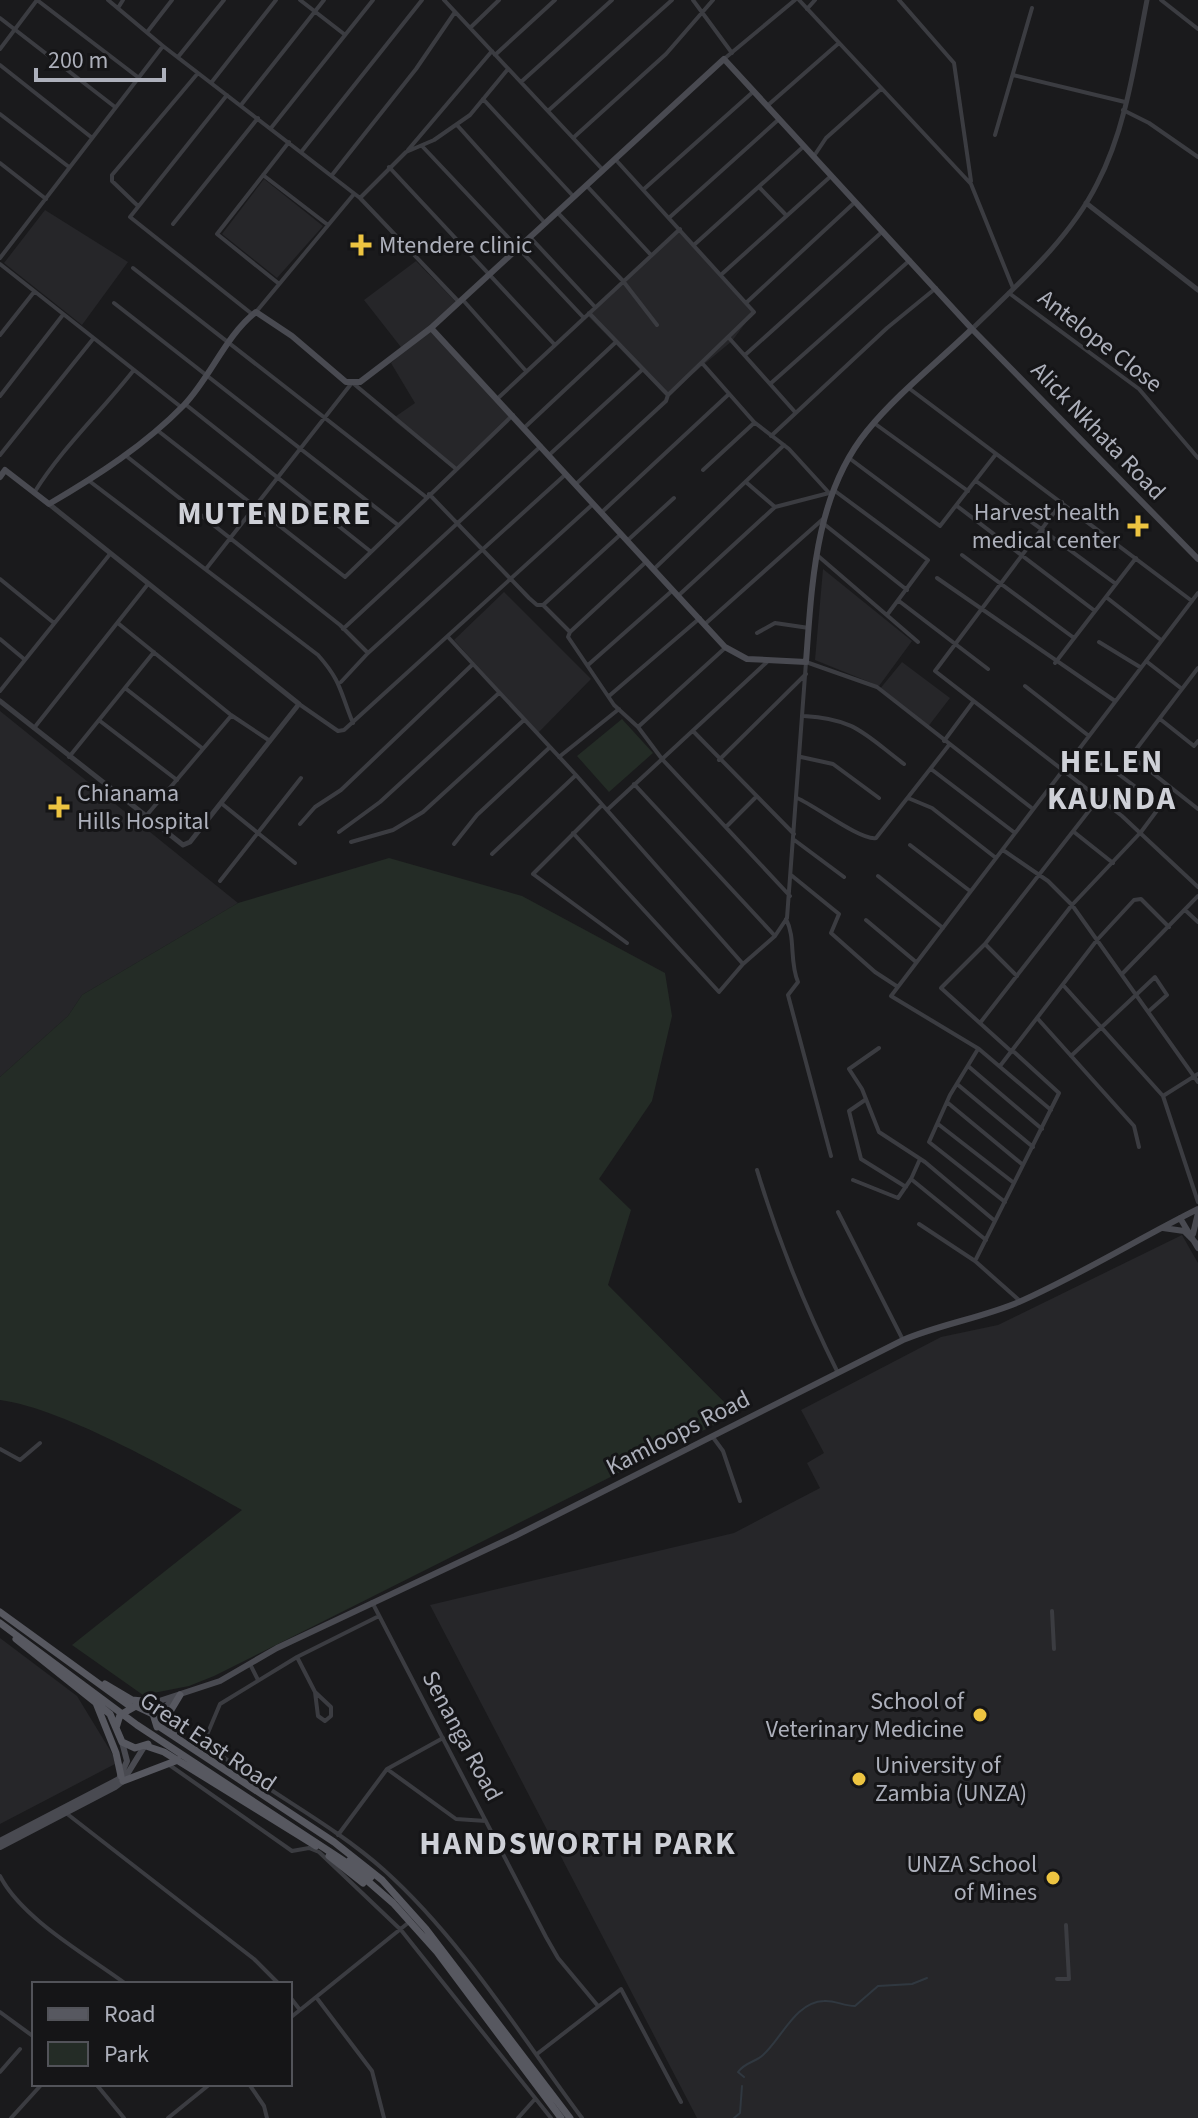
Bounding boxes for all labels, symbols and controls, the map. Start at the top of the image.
scale bar [36,32,164,82]
text: 200 m [48,43,108,78]
place label: Mtendere clinic [379,228,532,263]
marker: Mtendere clinic [350,234,372,256]
street label: Antelope Close [1030,281,1170,401]
street label: Alick Nkhata Road [1023,354,1173,508]
district label: MUTENDERE [177,491,373,537]
place label: Harvest health medical center [972,495,1121,558]
marker: Harvest health medical center [1127,515,1149,537]
district label: HELEN KAUNDA [1047,739,1177,822]
place label: Chianama Hills Hospital [77,776,209,839]
marker: Chianama Hills Hospital [48,796,70,818]
street label: Kamloops Road [600,1382,756,1484]
street label: Senanga Road [413,1665,511,1807]
street label: Great East Road [133,1683,283,1801]
place label: School of Veterinary Medicine [766,1684,965,1747]
marker: School of Veterinary Medicine [971,1706,989,1724]
place label: University of Zambia (UNZA) [875,1748,1027,1811]
marker: University of Zambia (UNZA) [850,1770,868,1788]
district label: HANDSWORTH PARK [419,1821,737,1867]
place label: UNZA School of Mines [906,1847,1037,1910]
marker: UNZA School of Mines [1044,1869,1062,1887]
legend [32,1982,292,2086]
text: Road [104,1997,156,2032]
text: Park [104,2037,149,2072]

